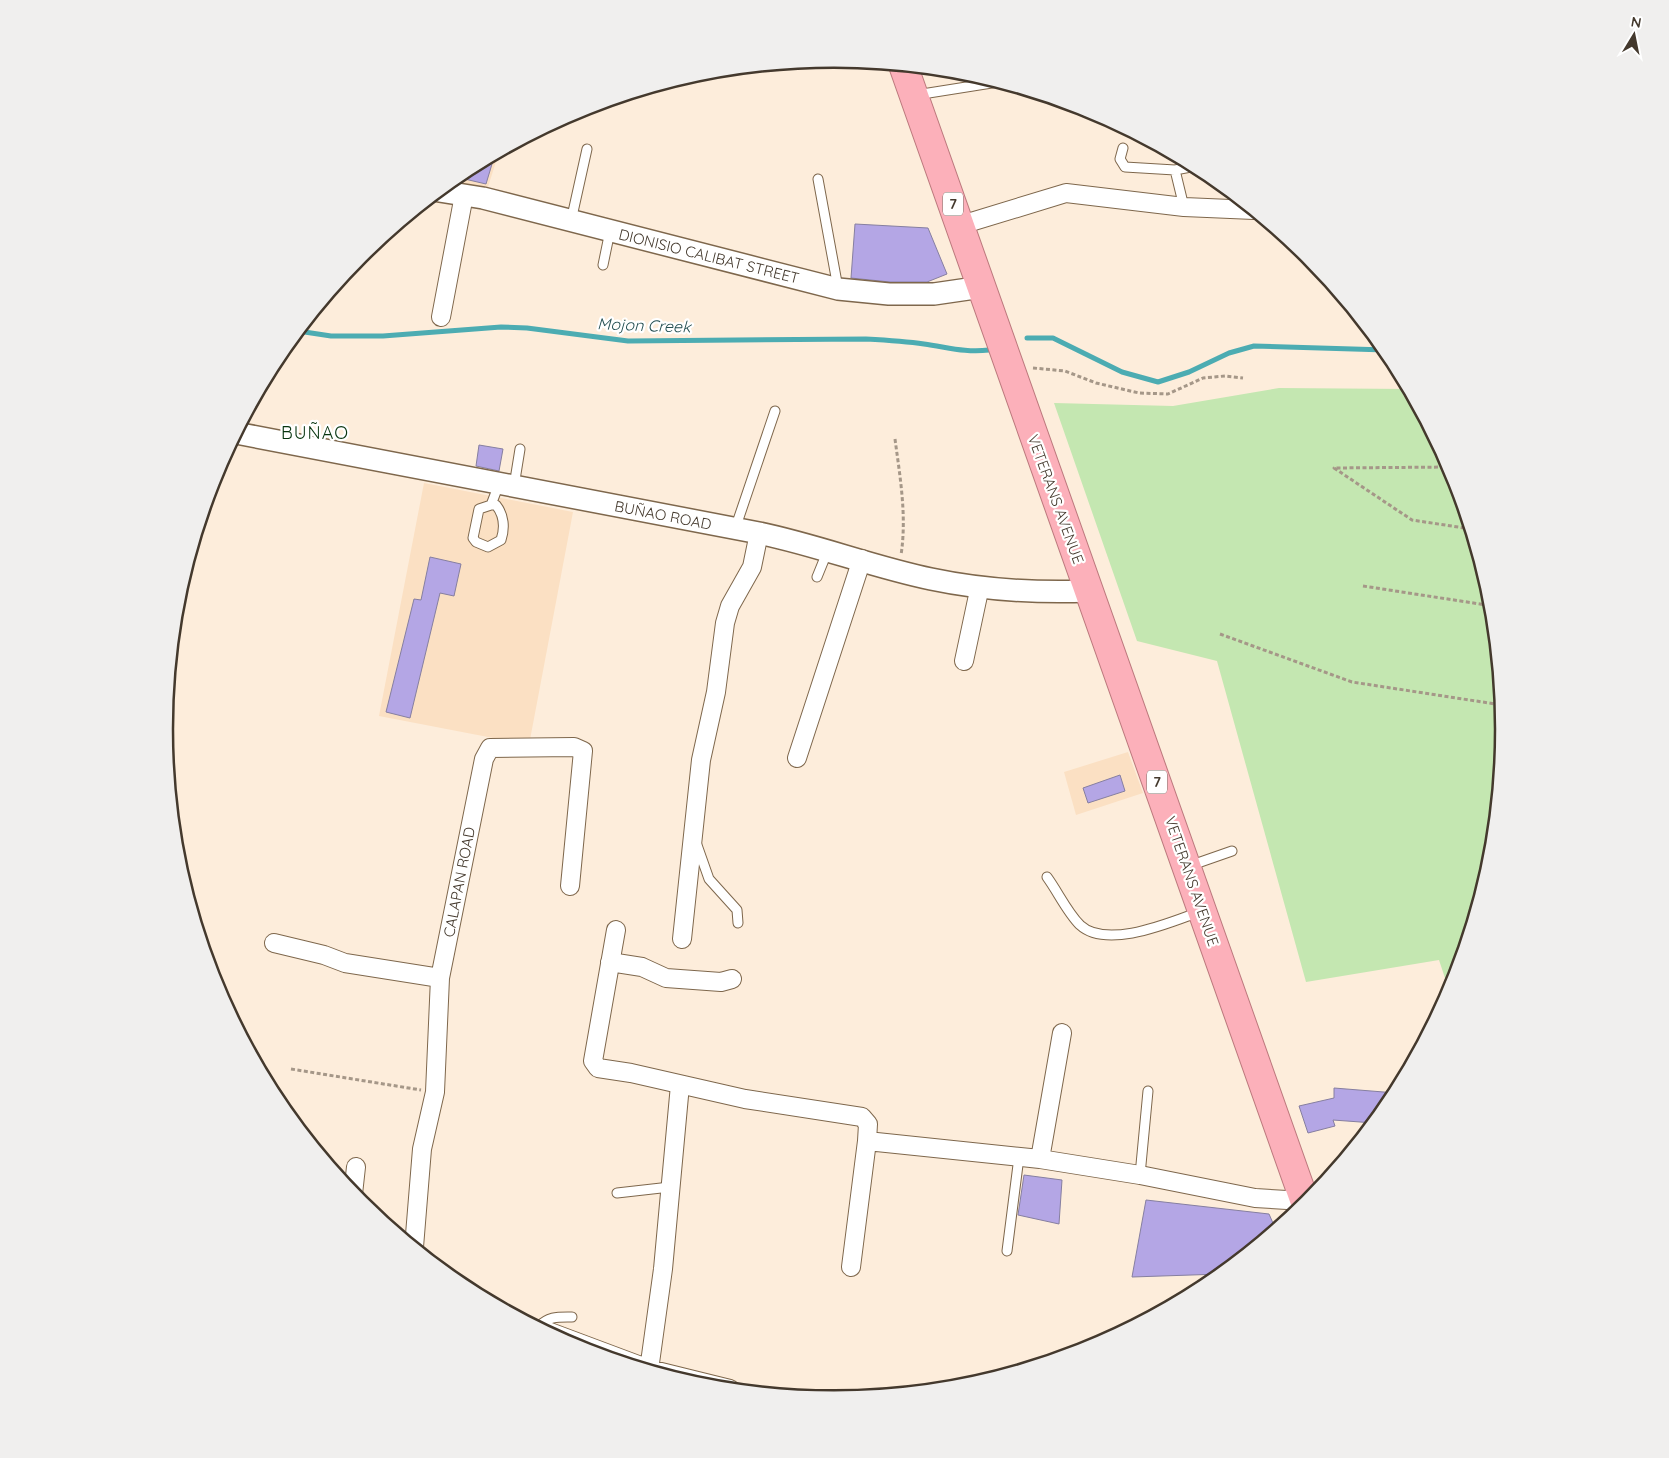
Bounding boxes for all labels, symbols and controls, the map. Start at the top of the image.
north arrow [1609,10,1659,60]
text: N [1630,12,1643,32]
road number: 7 [943,192,963,215]
street label: DIONISIO CALIBAT STREET [617,224,801,288]
water label: Mojon Creek [597,313,692,337]
district label: BUÑAO [281,421,349,444]
street label: VETERANS AVENUE [1024,432,1088,566]
street label: BUÑAO ROAD [613,496,713,534]
road number: 7 [1147,770,1167,794]
street label: VETERANS AVENUE [1161,814,1223,948]
street label: CALAPAN ROAD [439,825,479,939]

